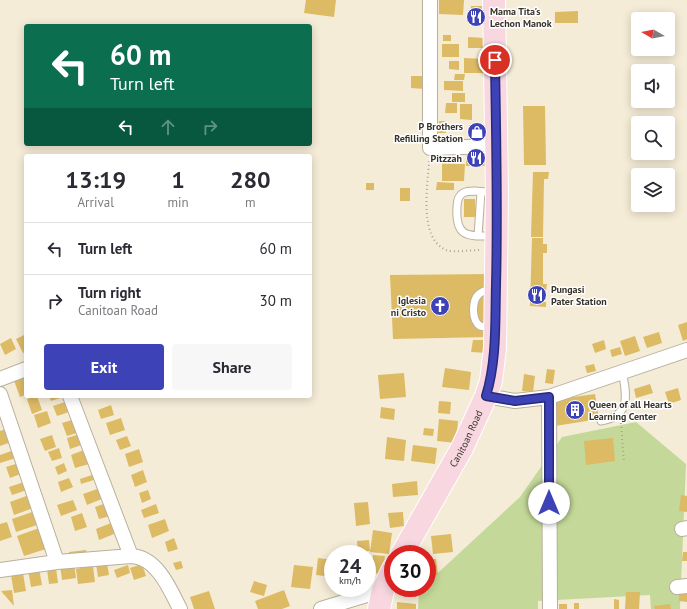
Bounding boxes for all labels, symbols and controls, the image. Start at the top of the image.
place label: Mama Tita's Lechon Manok [490,5,552,30]
restaurant icon: Mama Tita's Lechon Manok [465,6,487,28]
north arrow [631,12,675,56]
map controls [631,12,675,212]
text: 60 m [110,36,171,73]
icon: left [44,40,96,92]
pin [478,43,512,77]
icon: arrive [484,49,506,71]
button: sound [631,64,675,108]
text: Turn left [110,72,175,95]
icon: left [115,116,137,138]
icon: ahead [157,116,179,138]
icon: right [199,116,221,138]
button: search [631,116,675,160]
place label: P Brothers Refilling Station [394,120,463,145]
shop icon: P Brothers Refilling Station [466,121,488,143]
restaurant icon: Pitzzah [465,147,487,169]
place label: Pitzzah [431,152,462,165]
text: 13:19 [65,164,126,195]
text: 1 [171,164,185,195]
text: 280 [230,164,271,195]
button: layers [631,168,675,212]
text: Arrival [78,194,114,211]
text: min [167,194,189,211]
text: m [245,194,256,211]
icon: left [44,238,66,260]
text: Turn left [78,239,132,258]
text: 60 m [259,239,292,258]
text: Turn right [78,283,141,302]
place label: Pungasi Pater Station [551,283,607,308]
restaurant icon: Pungasi Pater Station [526,284,548,306]
icon: right [44,290,66,312]
text: 30 m [259,291,292,310]
place label: Iglesia ni Cristo [391,294,427,319]
church icon: Iglesia ni Cristo [429,295,451,317]
text: Canitoan Road [78,302,158,319]
button: Exit [44,344,164,390]
button: Share [172,344,292,390]
place label: Queen of all Hearts Learning Center [589,398,672,423]
building icon: Queen of all Hearts Learning Center [564,399,586,421]
street label: Canitoan Road [446,408,485,469]
position arrow [528,482,570,524]
speed limit sign: 30 [384,545,436,597]
text: 24 [339,553,361,579]
text: km/h [339,574,361,587]

